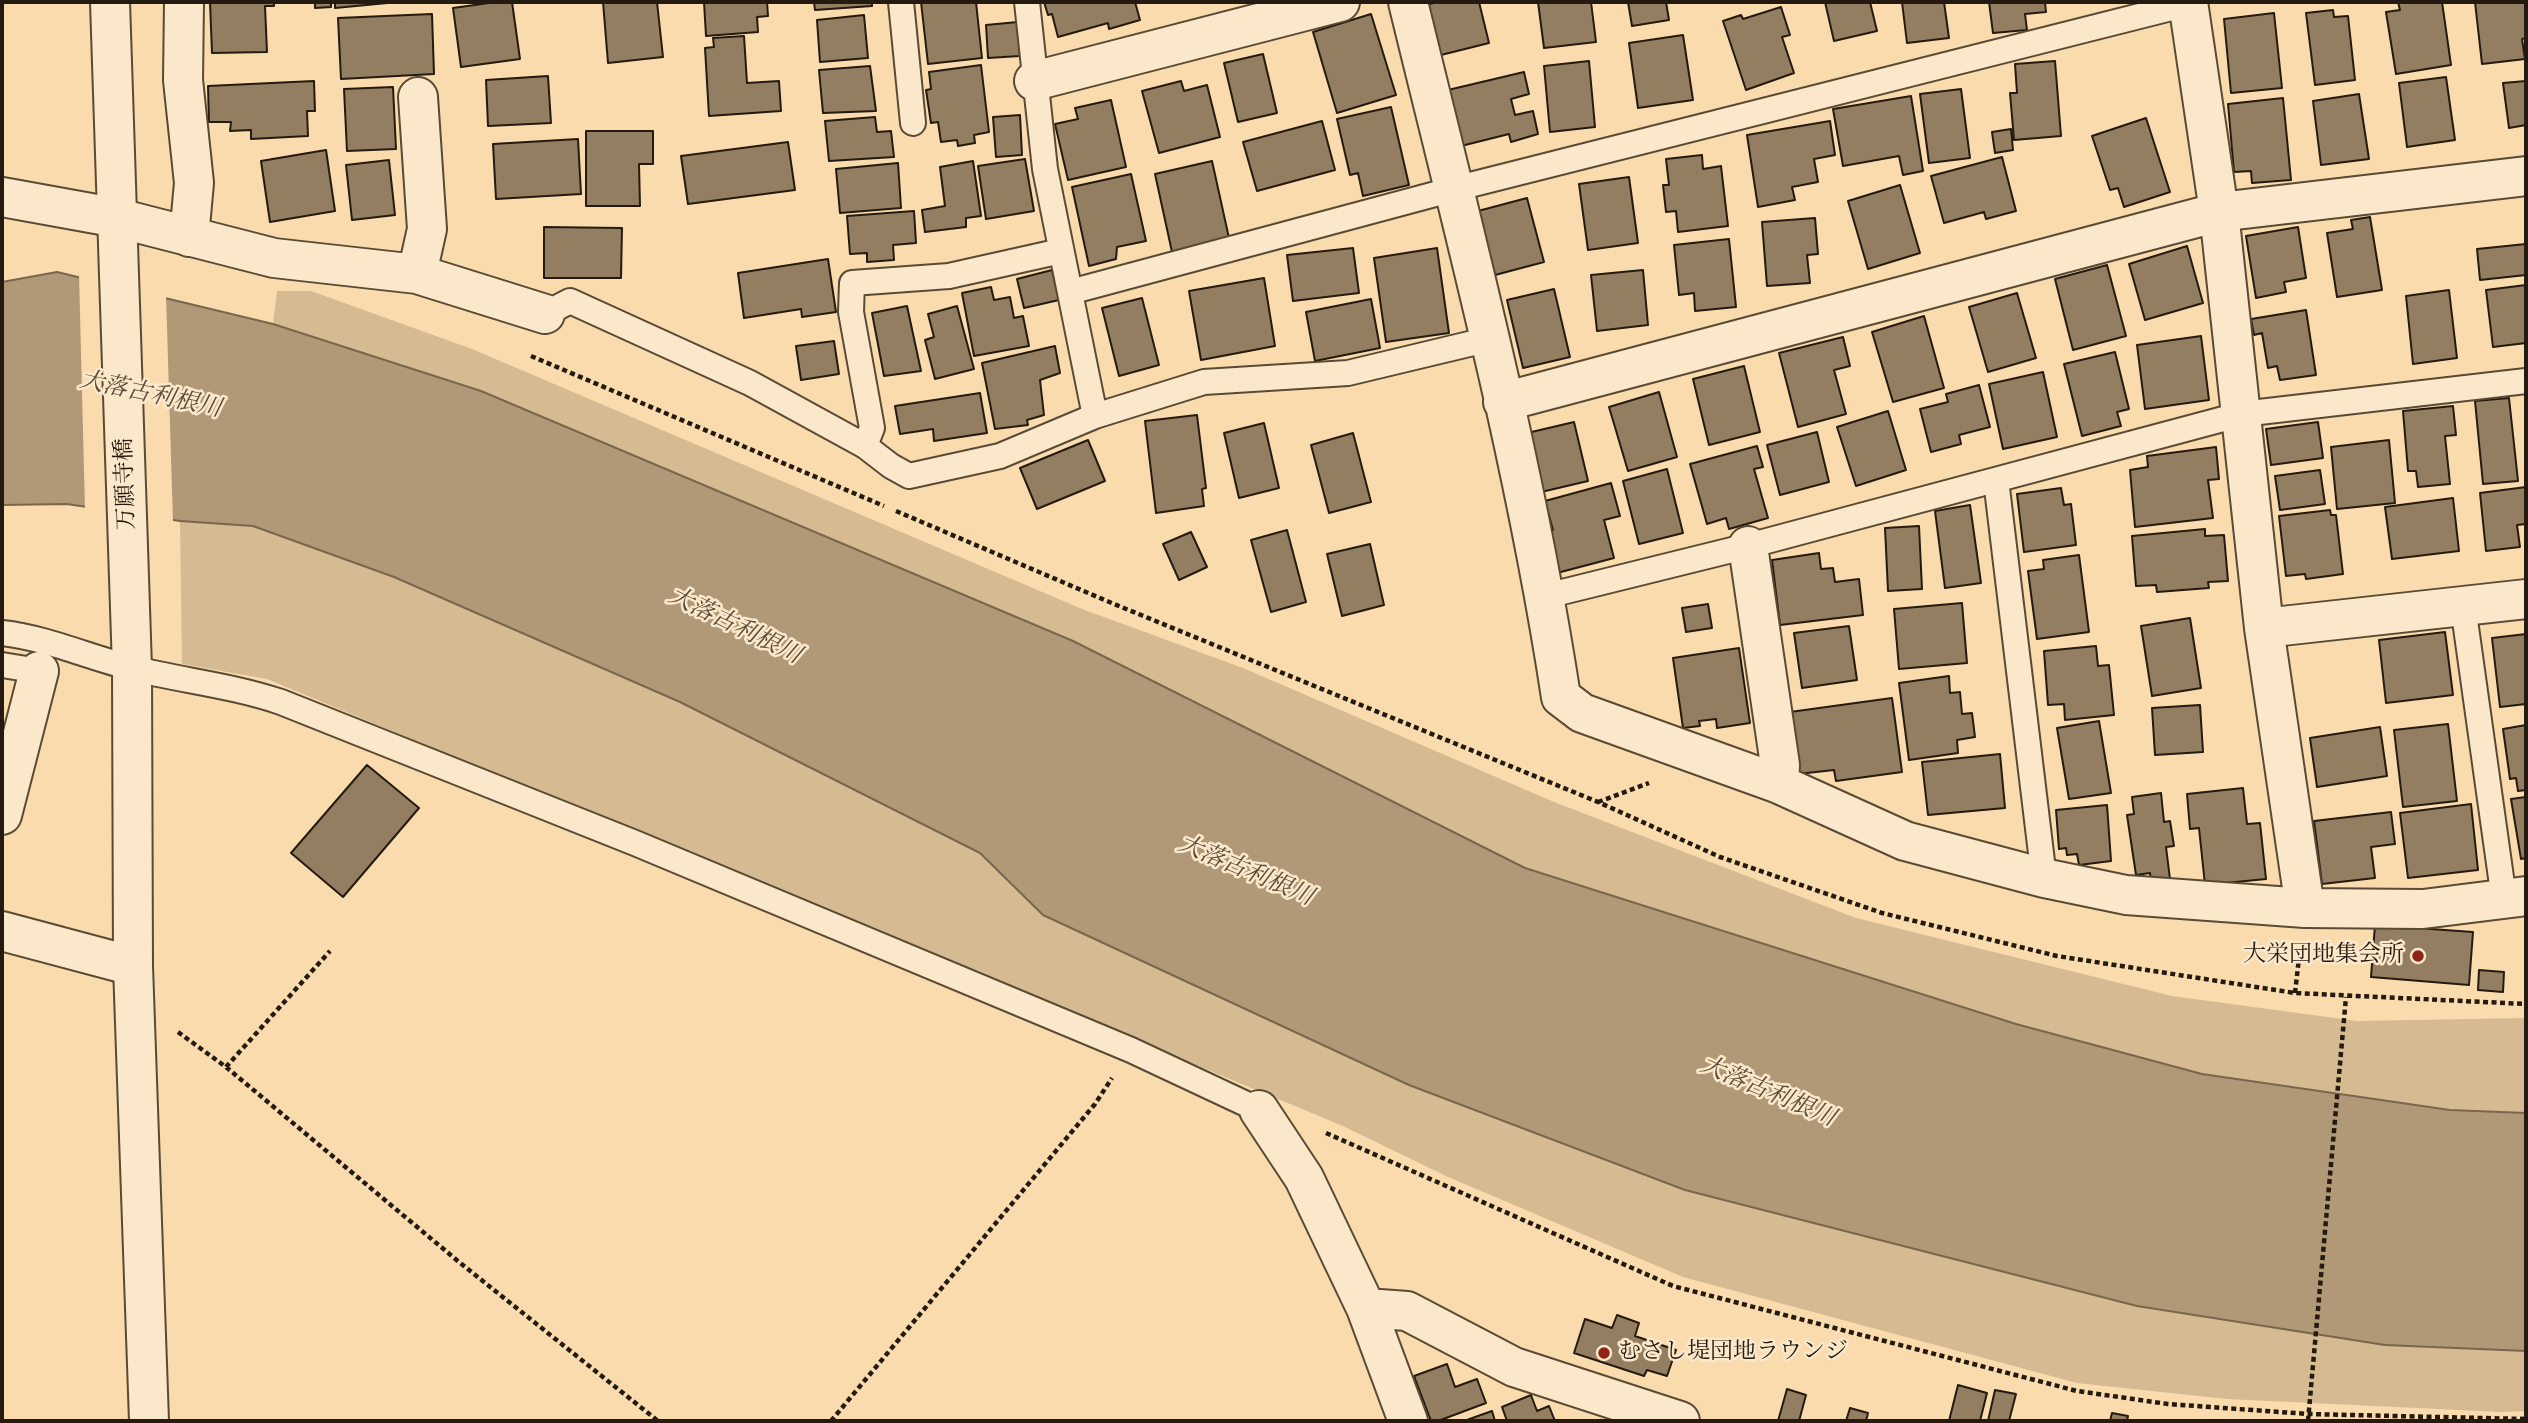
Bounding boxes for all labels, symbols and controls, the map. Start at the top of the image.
water label: 大落古利根川 [77,367,223,425]
street label: 万願寺橋 [112,438,142,530]
water label: 大落古利根川 [663,582,805,672]
water label: 大落古利根川 [1173,831,1317,913]
place label: 大栄団地集会所 [2243,942,2404,970]
marker: 大栄団地集会所 [2410,948,2426,964]
water label: 大落古利根川 [1695,1052,1839,1134]
place label: むさし堤団地ラウンジ [1618,1339,1848,1367]
marker: むさし堤団地ラウンジ [1596,1345,1612,1361]

